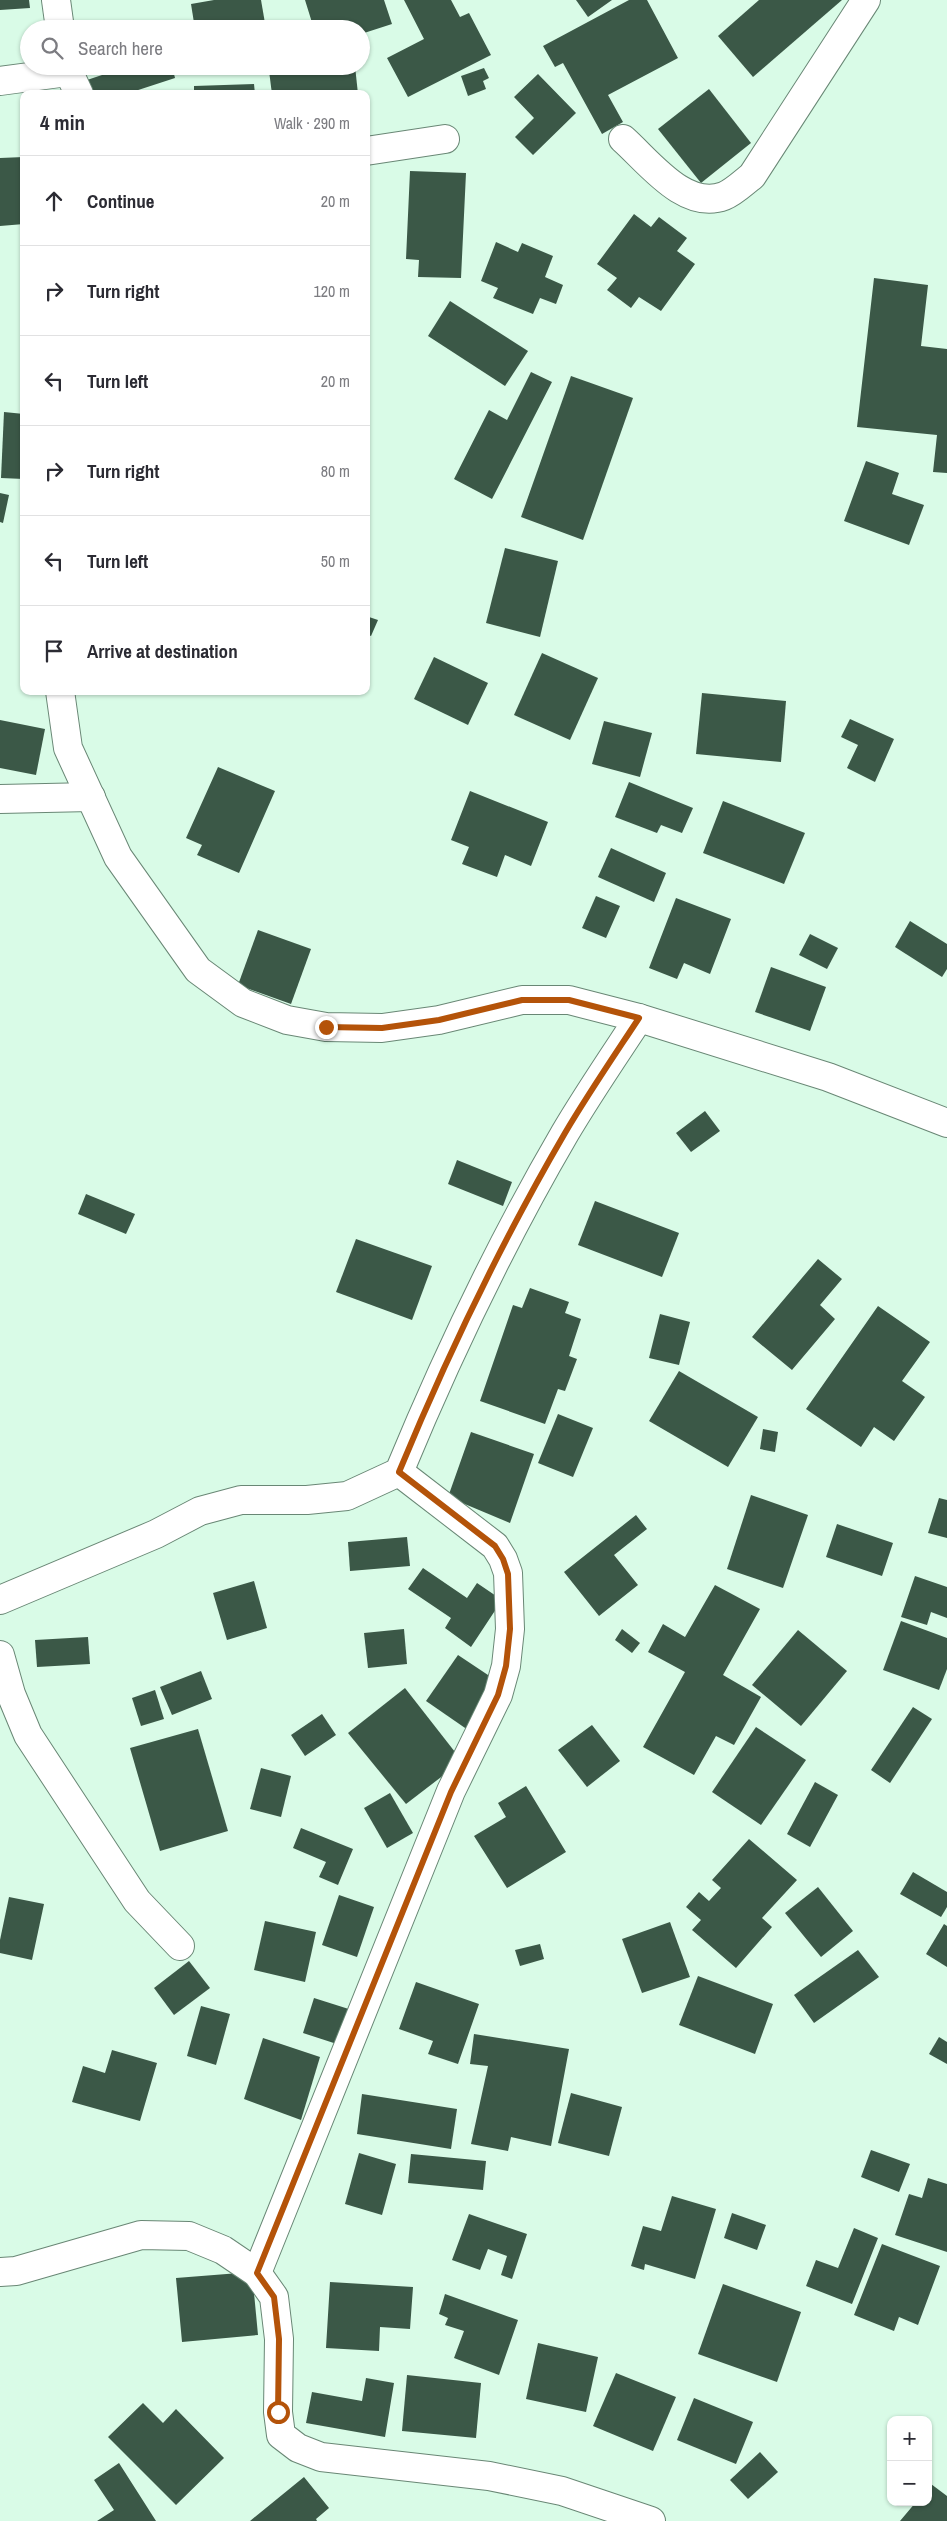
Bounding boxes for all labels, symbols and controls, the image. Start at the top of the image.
search box [20,20,370,75]
icon: search [38,34,66,62]
text: Search here [78,35,163,61]
text: 4 min [40,108,85,137]
text: Walk · 290 m [274,112,350,134]
icon: ahead [40,187,68,215]
text: Continue [87,188,155,214]
text: 20 m [321,190,350,212]
icon: right [40,277,68,305]
text: Turn right [87,278,159,304]
text: 120 m [314,280,350,302]
icon: left [40,367,68,395]
text: Turn left [87,368,148,394]
text: 20 m [321,370,350,392]
icon: right [40,457,68,485]
text: Turn right [87,458,159,484]
text: 80 m [321,460,350,482]
icon: left [40,547,68,575]
text: Turn left [87,548,148,574]
text: 50 m [321,550,350,572]
icon: arrive [40,637,68,665]
text: Arrive at destination [87,638,238,664]
route end [315,1016,338,1039]
route start [267,2401,290,2424]
map controls [887,2416,932,2506]
button: + [887,2416,932,2461]
button: − [887,2461,932,2506]

